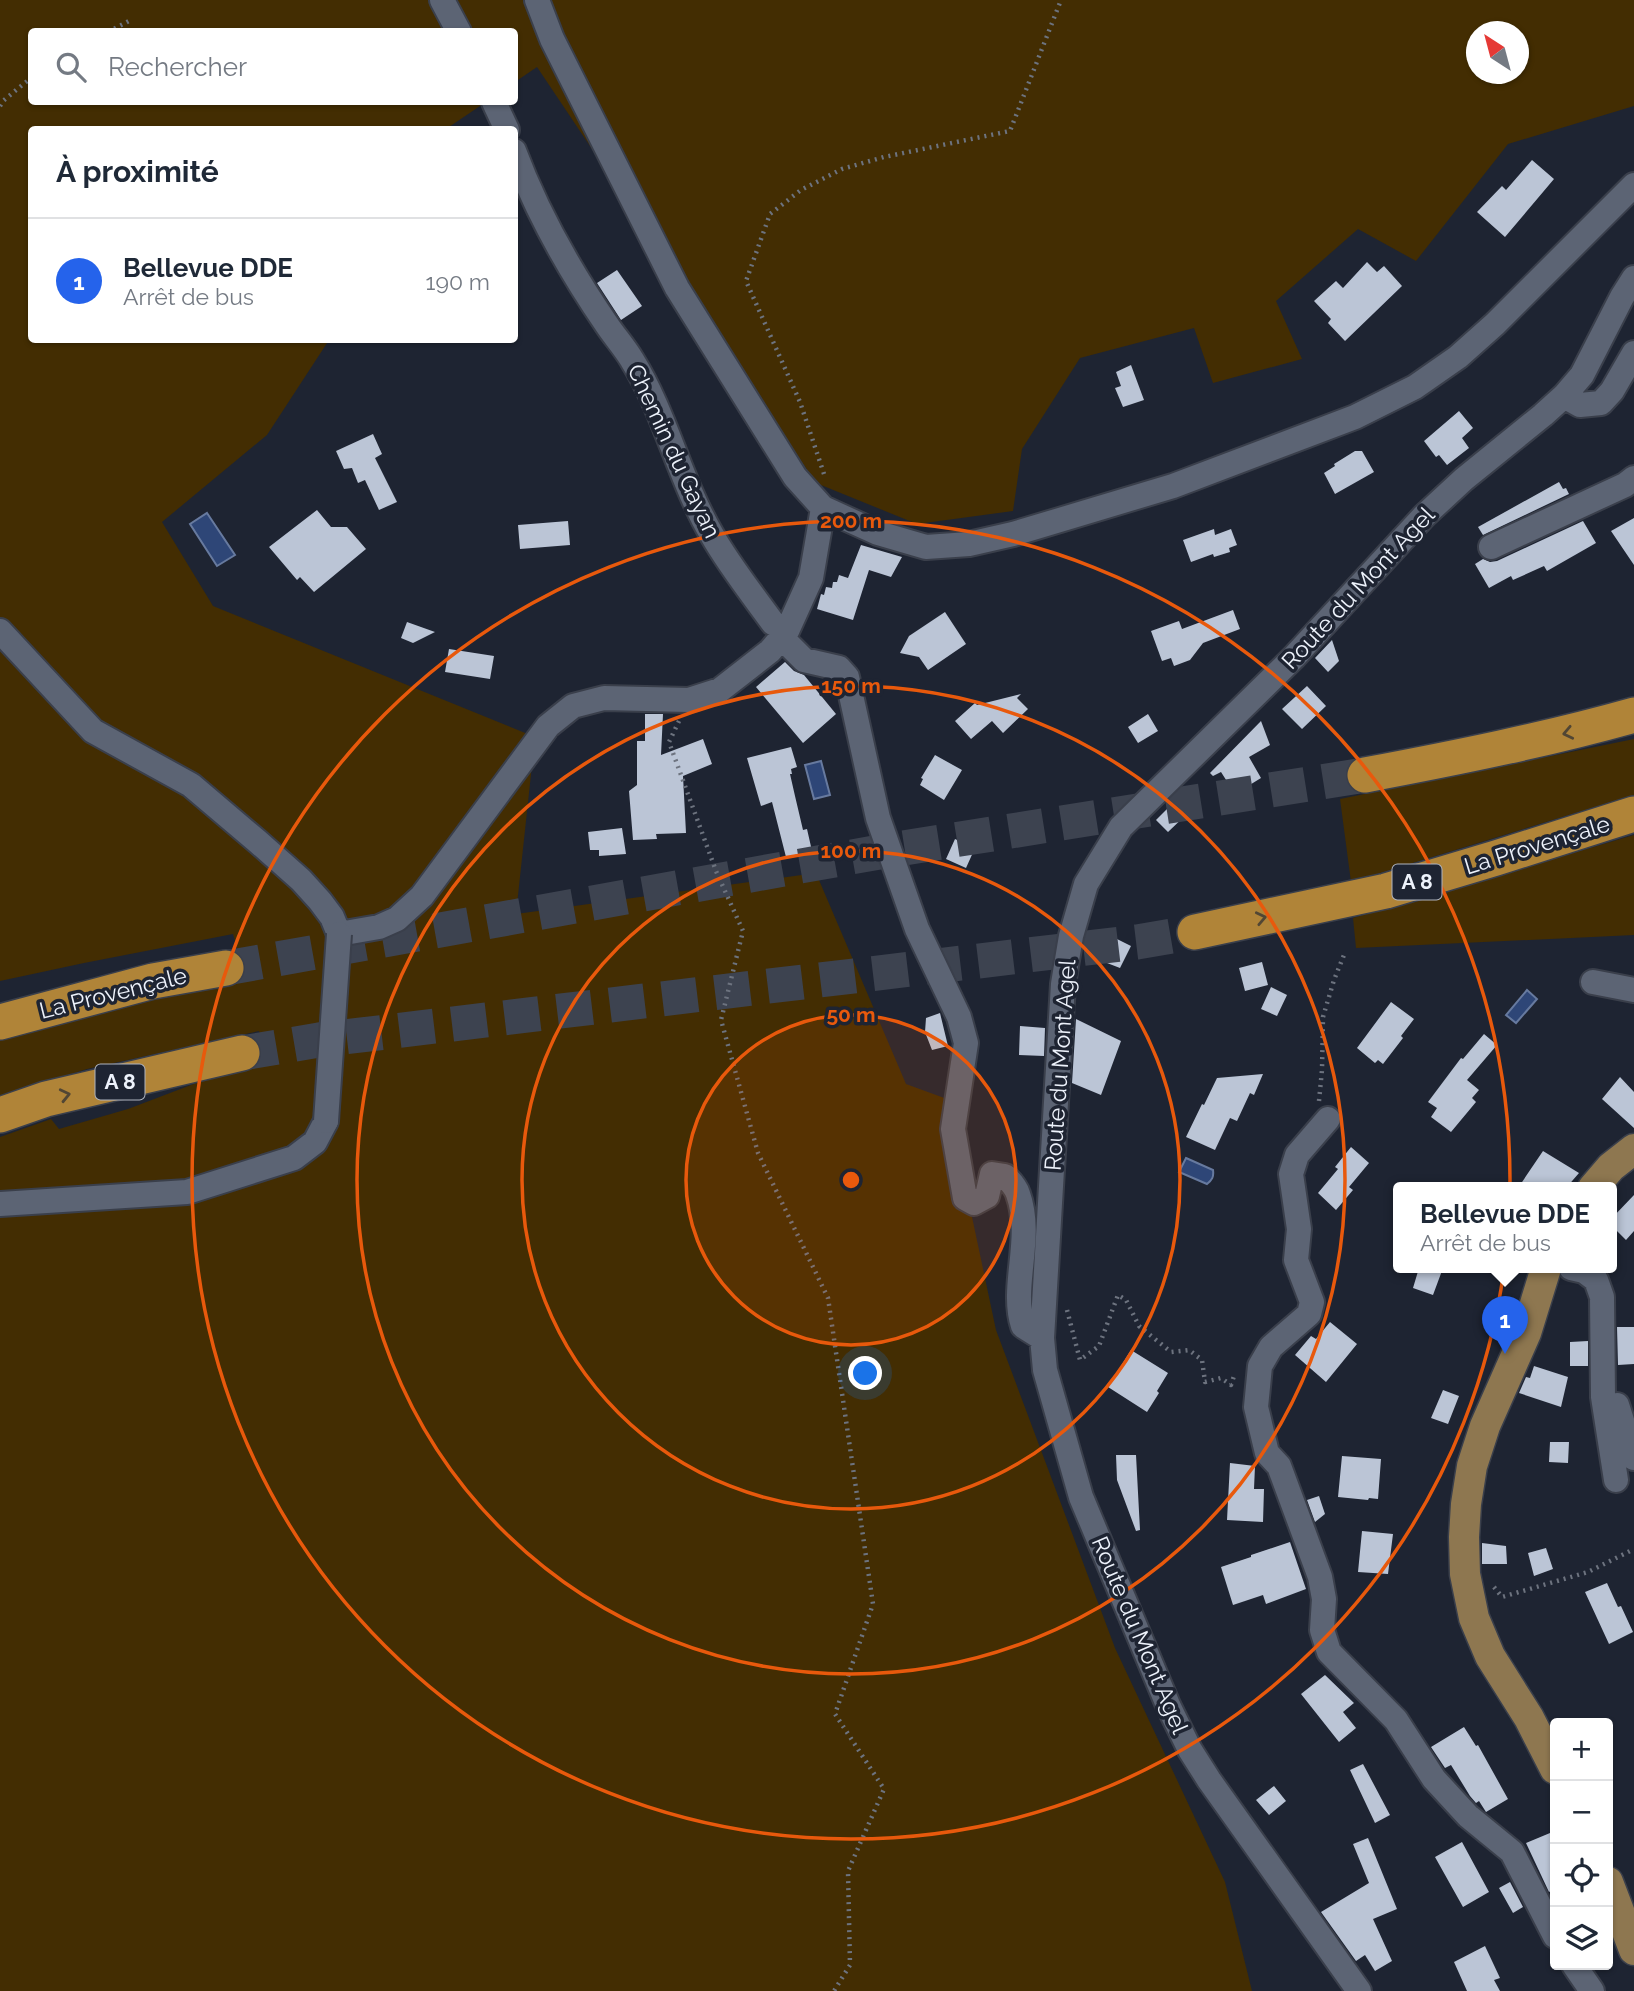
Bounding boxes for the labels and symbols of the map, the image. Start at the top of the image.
north arrow [1466,21,1529,84]
street label: Chemin du Gayan [622,360,727,542]
street label: Route du Mont Agel [1276,501,1440,674]
text: 200 m [820,508,882,533]
text: 150 m [821,673,881,698]
one-way arrow [1562,725,1574,739]
street label: La Provençale [1461,810,1613,879]
text: 100 m [821,838,881,863]
road number: A 8 [1392,864,1442,900]
one-way arrow [1255,912,1267,927]
street label: Route du Mont Agel [1039,958,1080,1171]
street label: La Provençale [36,961,189,1024]
text: 50 m [826,1002,876,1027]
road number: A 8 [96,1064,144,1100]
one-way arrow [59,1089,71,1103]
centre of rings [839,1168,863,1192]
pin: 1 [1482,1296,1528,1354]
your location [848,1356,882,1390]
street label: Route du Mont Agel [1087,1532,1195,1738]

